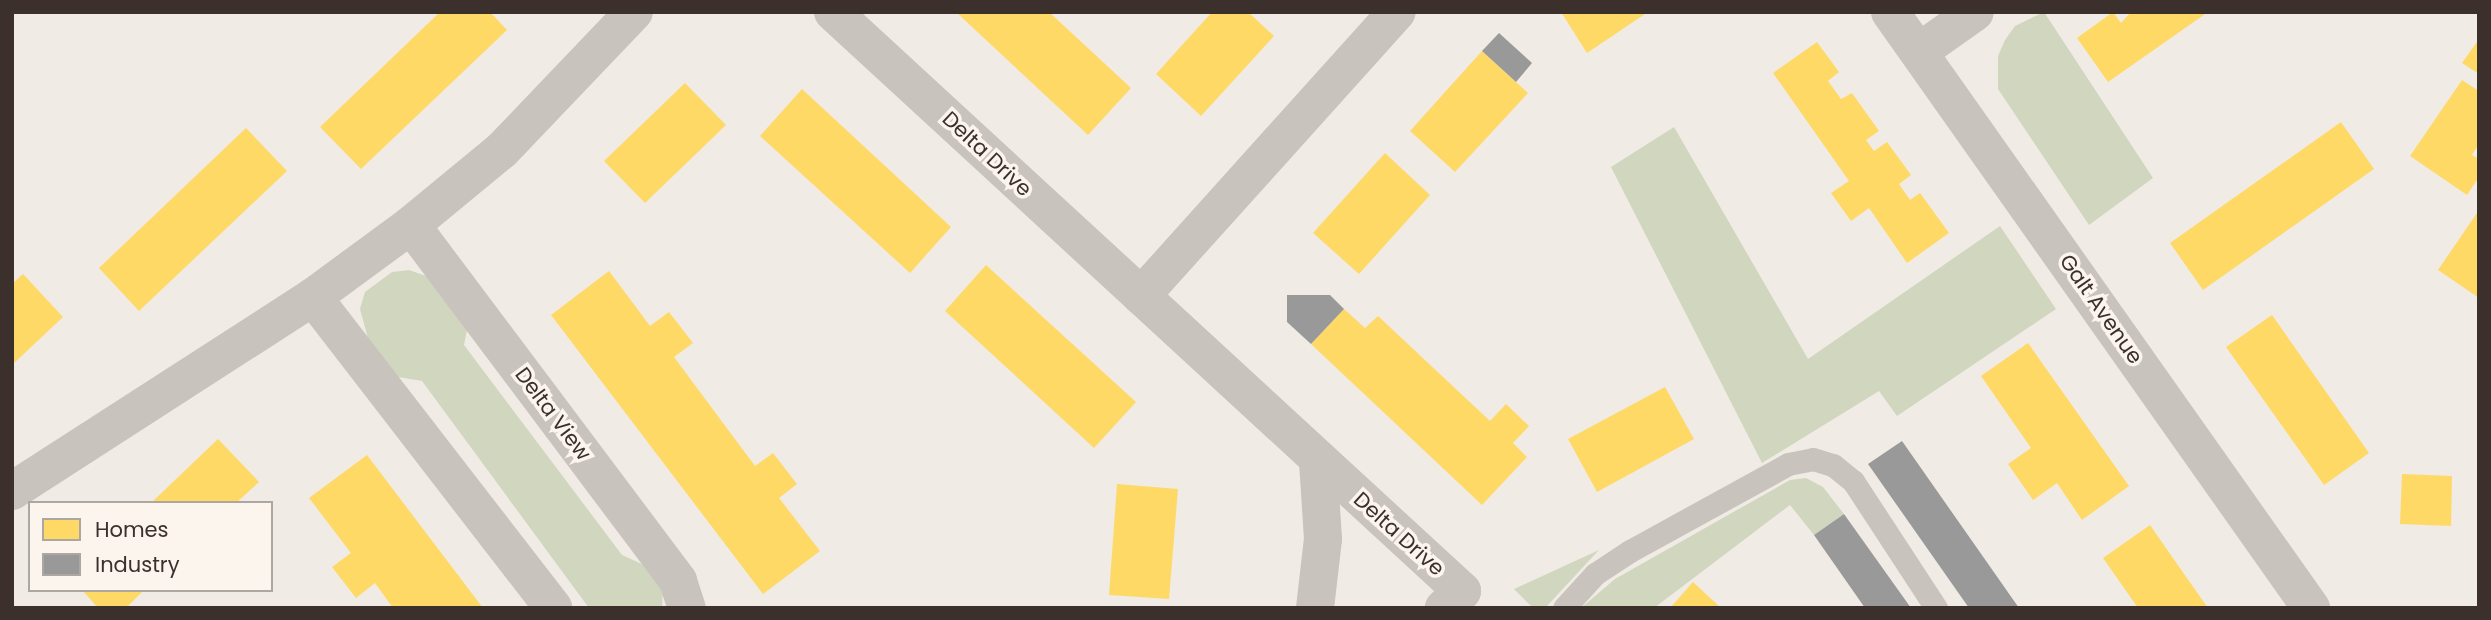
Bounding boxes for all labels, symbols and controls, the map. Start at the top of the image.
street label: Delta Drive [937,106,1037,202]
street label: Galt Avenue [2054,249,2148,369]
street label: Delta View [510,362,596,466]
street label: Delta Drive [1349,487,1449,581]
legend [28,501,273,592]
text: Homes [95,515,169,544]
text: Industry [95,550,180,579]

